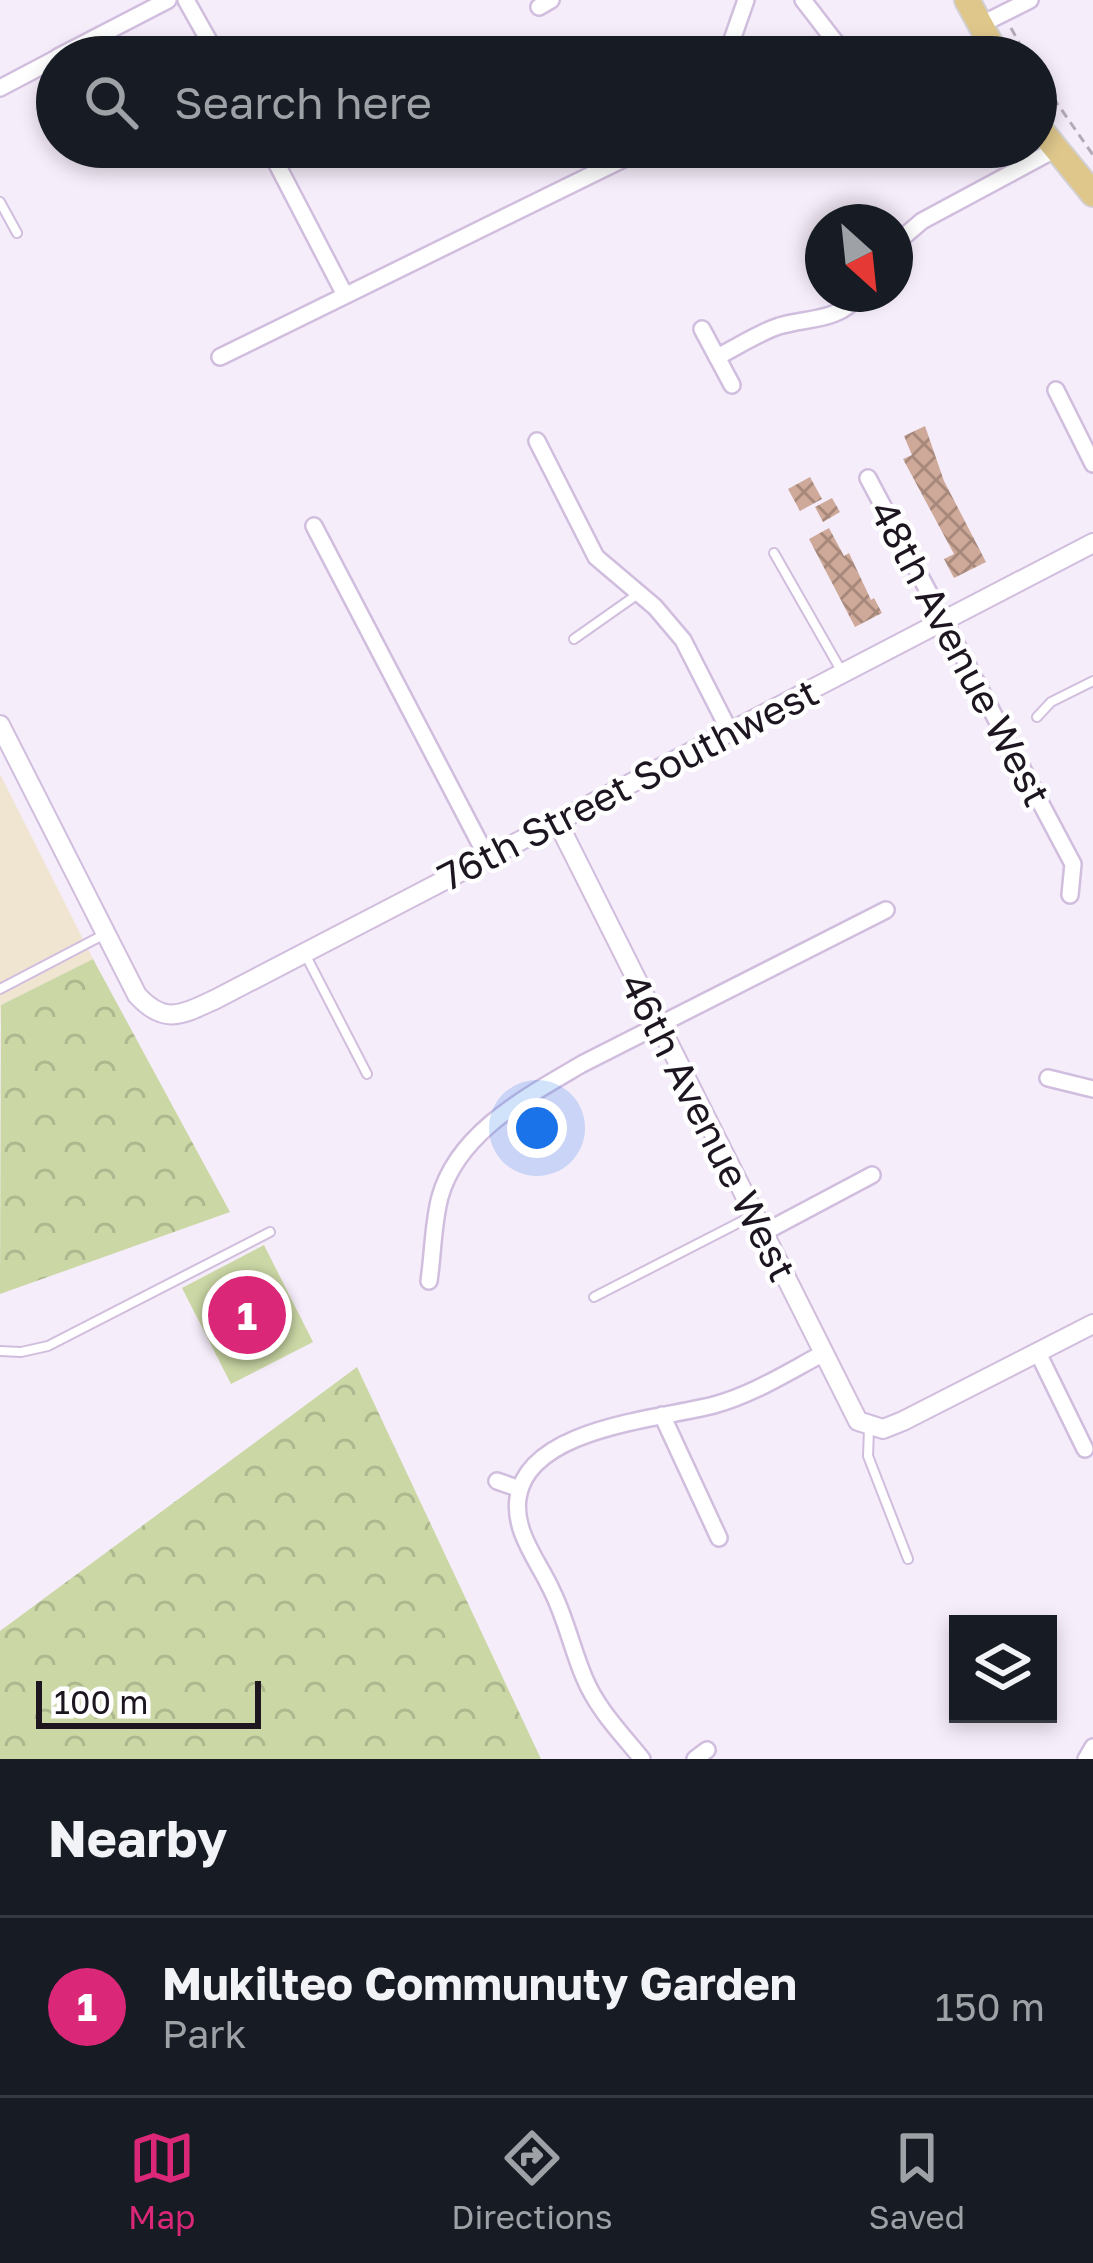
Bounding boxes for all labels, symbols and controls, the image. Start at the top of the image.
search box [36,36,1057,168]
icon: search [78,69,144,135]
text: Search here [174,75,432,129]
north arrow [805,204,913,312]
street label: 48th Avenue West [861,492,1061,814]
street label: 76th Street Southwest [430,668,826,900]
street label: 46th Avenue West [611,965,807,1289]
your location [507,1098,567,1158]
pin: 1 [208,1270,286,1360]
map controls [949,1615,1057,1723]
button: layers [949,1615,1057,1723]
scale bar [36,1675,261,1728]
text: 100 m [54,1682,148,1721]
text: Nearby [48,1807,227,1868]
text: Mukilteo Communuty Garden [162,1956,797,2010]
text: 1 [77,1983,97,2030]
text: 150 m [935,1983,1045,2030]
text: Park [162,2010,246,2057]
tab: Map [128,2125,195,2236]
tab: Directions [451,2125,613,2236]
tab: Saved [869,2125,965,2236]

